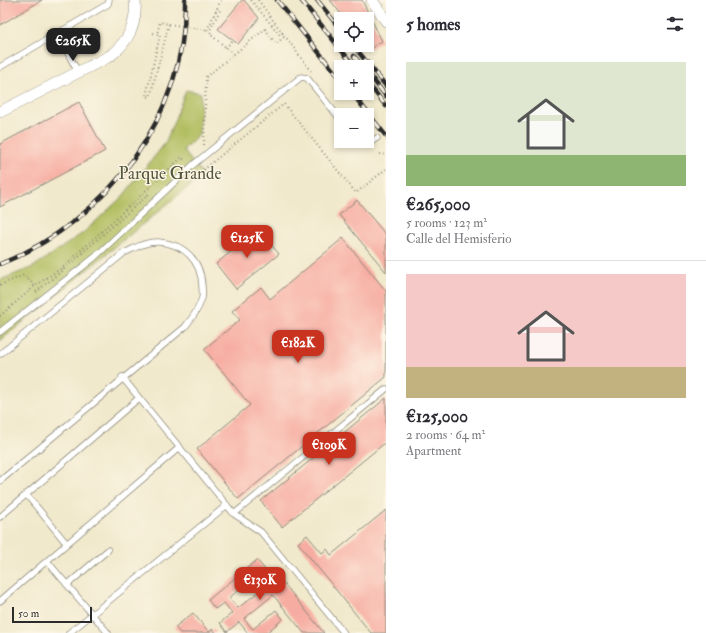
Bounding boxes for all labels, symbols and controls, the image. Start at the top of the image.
map controls [334,12,374,148]
button: locate [334,12,374,52]
icon: filters [664,13,686,35]
text: 5 homes [406,14,460,35]
pin: €265K [45,28,101,62]
text: €265K [55,33,91,49]
button: + [334,60,374,100]
icon: home [510,88,582,160]
button: − [334,108,374,148]
park label: Parque Grande [118,163,222,184]
text: €265,000 [406,194,471,215]
text: 5 rooms · 123 m² [406,215,487,231]
pin: €125K [219,225,275,259]
text: €125K [230,230,264,246]
text: Calle del Hemisferio [406,231,512,247]
icon: home [510,300,582,372]
pin: €182K [270,330,326,364]
text: €182K [281,335,315,351]
text: €125,000 [406,406,468,427]
text: 2 rooms · 64 m² [406,427,485,443]
pin: €109K [301,432,357,466]
text: €109K [312,437,346,453]
text: Apartment [406,443,462,459]
pin: €130K [232,567,288,601]
text: €130K [244,572,277,588]
scale bar [12,605,92,624]
text: 50 m [18,607,39,620]

